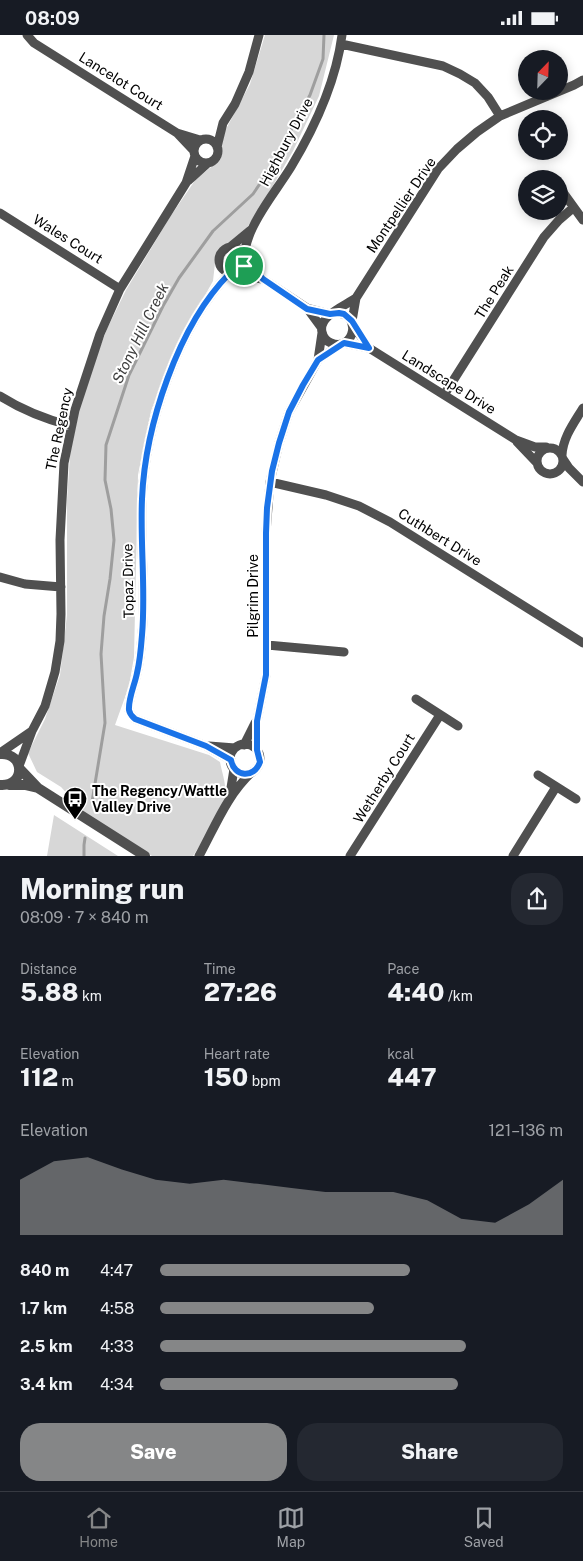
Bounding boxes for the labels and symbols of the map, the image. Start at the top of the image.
street label: Lancelot Court [76,49,166,113]
north arrow [518,50,568,100]
street label: Highbury Drive [256,95,316,189]
street label: Montpellier Drive [363,154,439,256]
street label: Wales Court [30,211,106,267]
pin [223,245,265,287]
street label: The Peak [471,262,517,322]
water label: Stony Hill Creek [108,279,172,386]
street label: Landscape Drive [399,347,499,417]
street label: The Regency [42,386,76,472]
street label: Cuthbert Drive [395,505,485,569]
street label: Topaz Drive [119,543,137,619]
street label: Pilgrim Drive [245,554,261,638]
street label: Wetherby Court [350,730,418,826]
place label: The Regency/Wattle Valley Drive [92,783,227,815]
bus stop icon: The Regency/Wattle Valley Drive [62,786,88,820]

